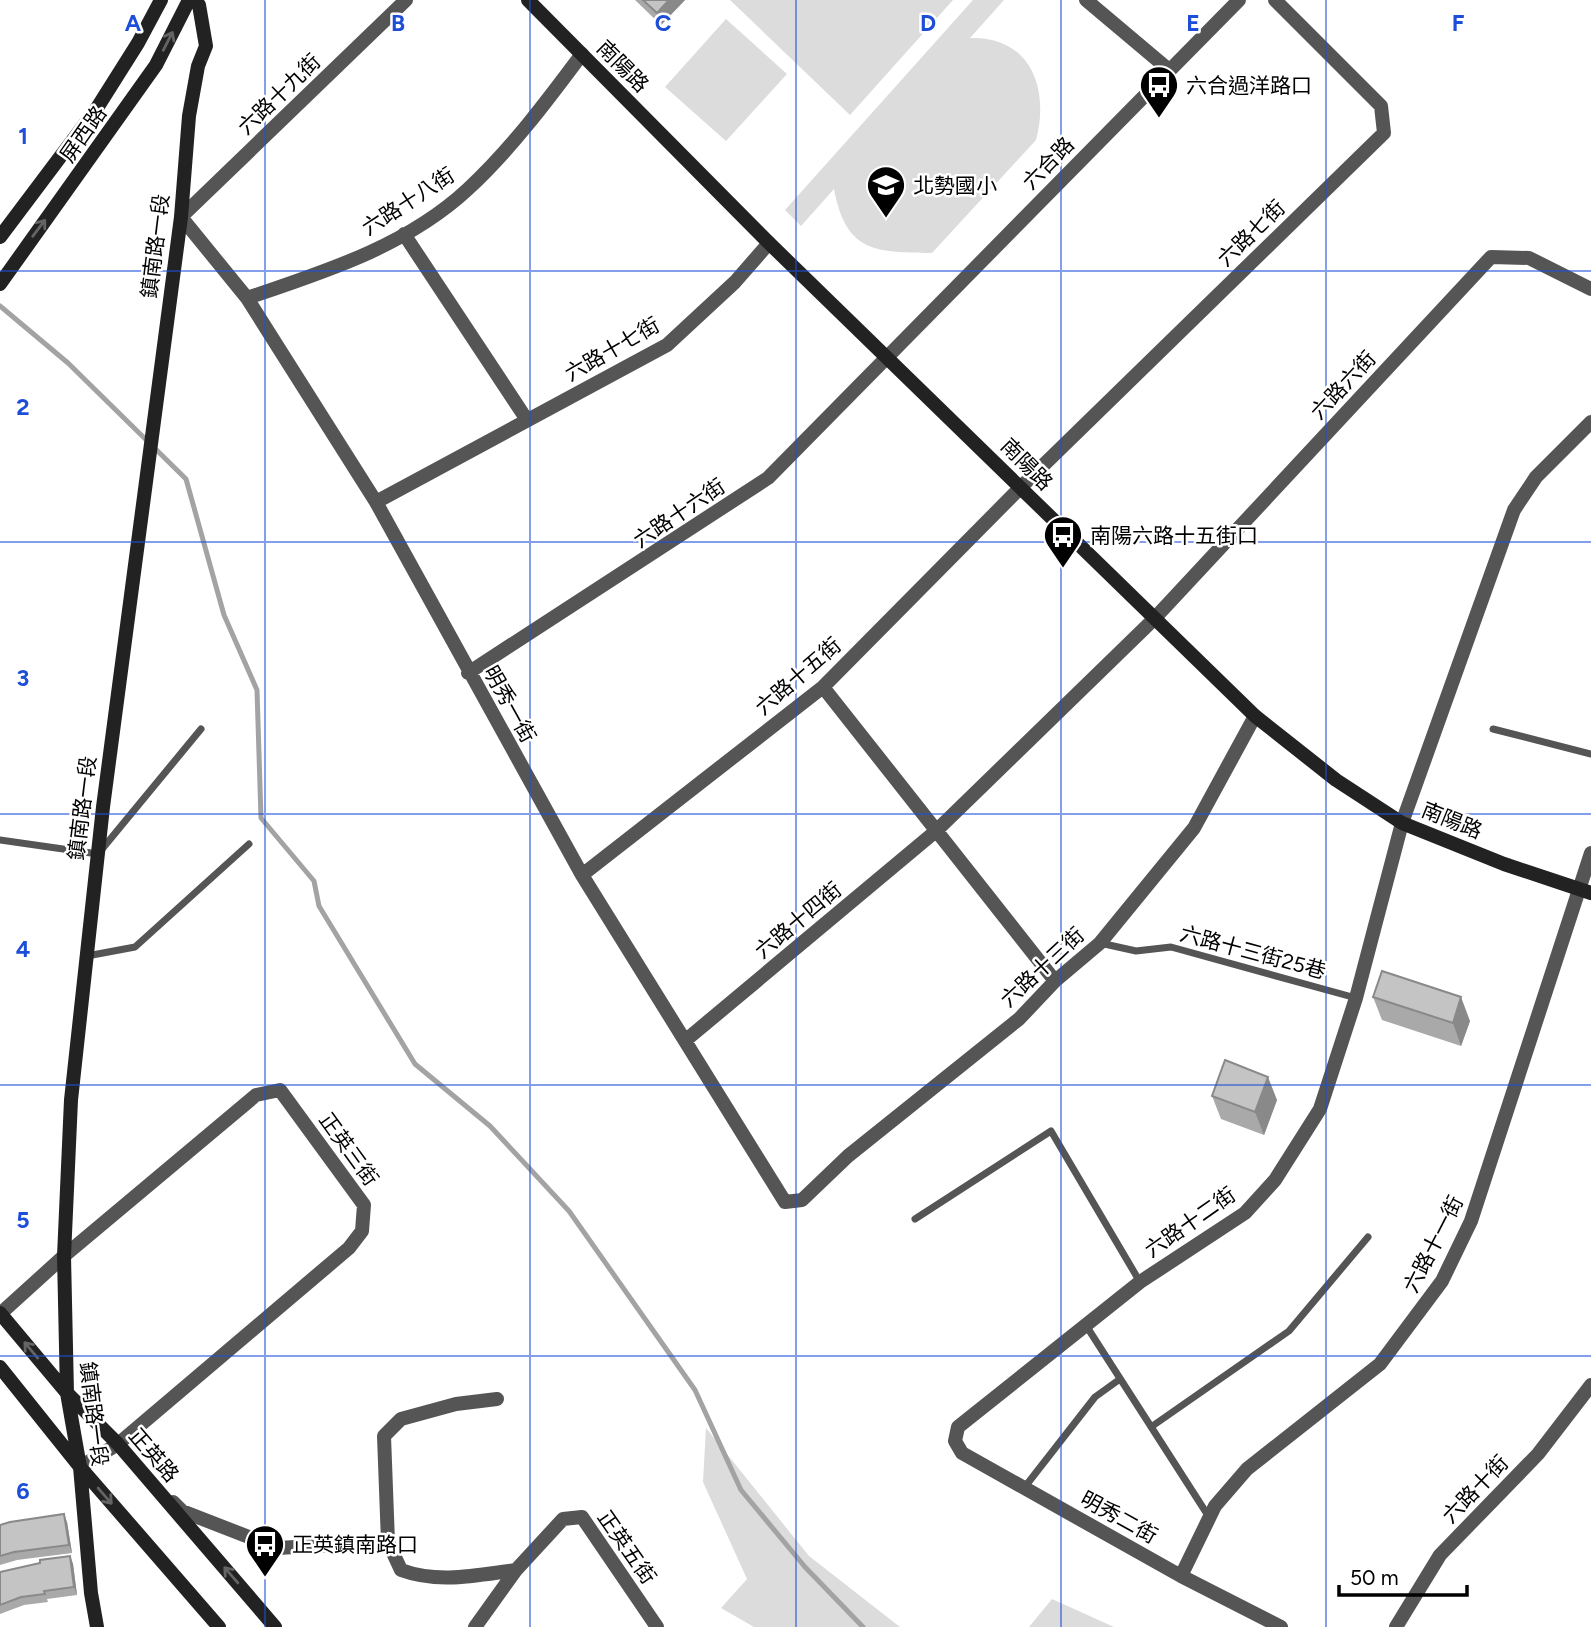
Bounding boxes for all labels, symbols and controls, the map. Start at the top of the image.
text: A [125,9,142,37]
text: B [391,9,405,37]
text: C [655,9,672,37]
text: D [920,9,936,37]
text: E [1186,9,1200,37]
text: F [1452,9,1465,37]
one-way arrow [161,31,175,52]
street label: 南陽路 [592,35,654,97]
street label: 六路十九街 [233,49,325,139]
bus stop icon: 六合過洋路口 [1138,64,1180,119]
place label: 六合過洋路口 [1186,73,1312,98]
street label: 屏西路 [55,101,111,167]
text: 1 [18,122,28,150]
street label: 六合路 [1017,132,1079,194]
street label: 六路十八街 [357,162,459,240]
school or university icon: 北勢國小 [865,164,907,219]
place label: 北勢國小 [913,173,997,198]
street label: 鎮南路一段 [136,192,174,300]
street label: 六路七街 [1212,195,1290,271]
one-way arrow [31,219,46,238]
street label: 六路十七街 [560,312,664,386]
street label: 六路六街 [1305,346,1381,424]
text: 2 [16,393,30,421]
street label: 南陽路 [996,433,1058,495]
street label: 六路十六街 [628,473,730,553]
bus stop icon: 南陽六路十五街口 [1042,514,1084,569]
place label: 南陽六路十五街口 [1090,523,1258,548]
street label: 六路十五街 [750,632,846,720]
street label: 明秀一街 [479,661,541,747]
text: 3 [17,664,29,692]
street label: 鎮南路一段 [63,754,101,862]
street label: 南陽路 [1418,797,1486,843]
street label: 六路十四街 [750,877,846,963]
street label: 六路十三街25巷 [1177,921,1329,983]
street label: 六路十三街 [995,922,1089,1012]
text: 4 [16,935,30,963]
street label: 正英三街 [314,1108,384,1190]
street label: 六路十二街 [1140,1182,1240,1262]
street label: 六路十一街 [1398,1192,1468,1296]
text: 5 [16,1206,30,1234]
one-way arrow [23,1342,39,1360]
street label: 鎮南路一段 [75,1360,113,1468]
street label: 正英路 [124,1423,184,1487]
street label: 六路十街 [1437,1450,1513,1528]
text: 6 [16,1477,30,1505]
street label: 明秀二街 [1076,1486,1162,1548]
one-way arrow [97,1487,113,1505]
street label: 正英五街 [593,1505,661,1589]
bus stop icon: 正英鎮南路口 [244,1523,286,1578]
place label: 正英鎮南路口 [292,1532,418,1557]
scale bar [1339,1554,1467,1598]
text: 50 m [1350,1565,1399,1590]
one-way arrow [223,1567,239,1585]

